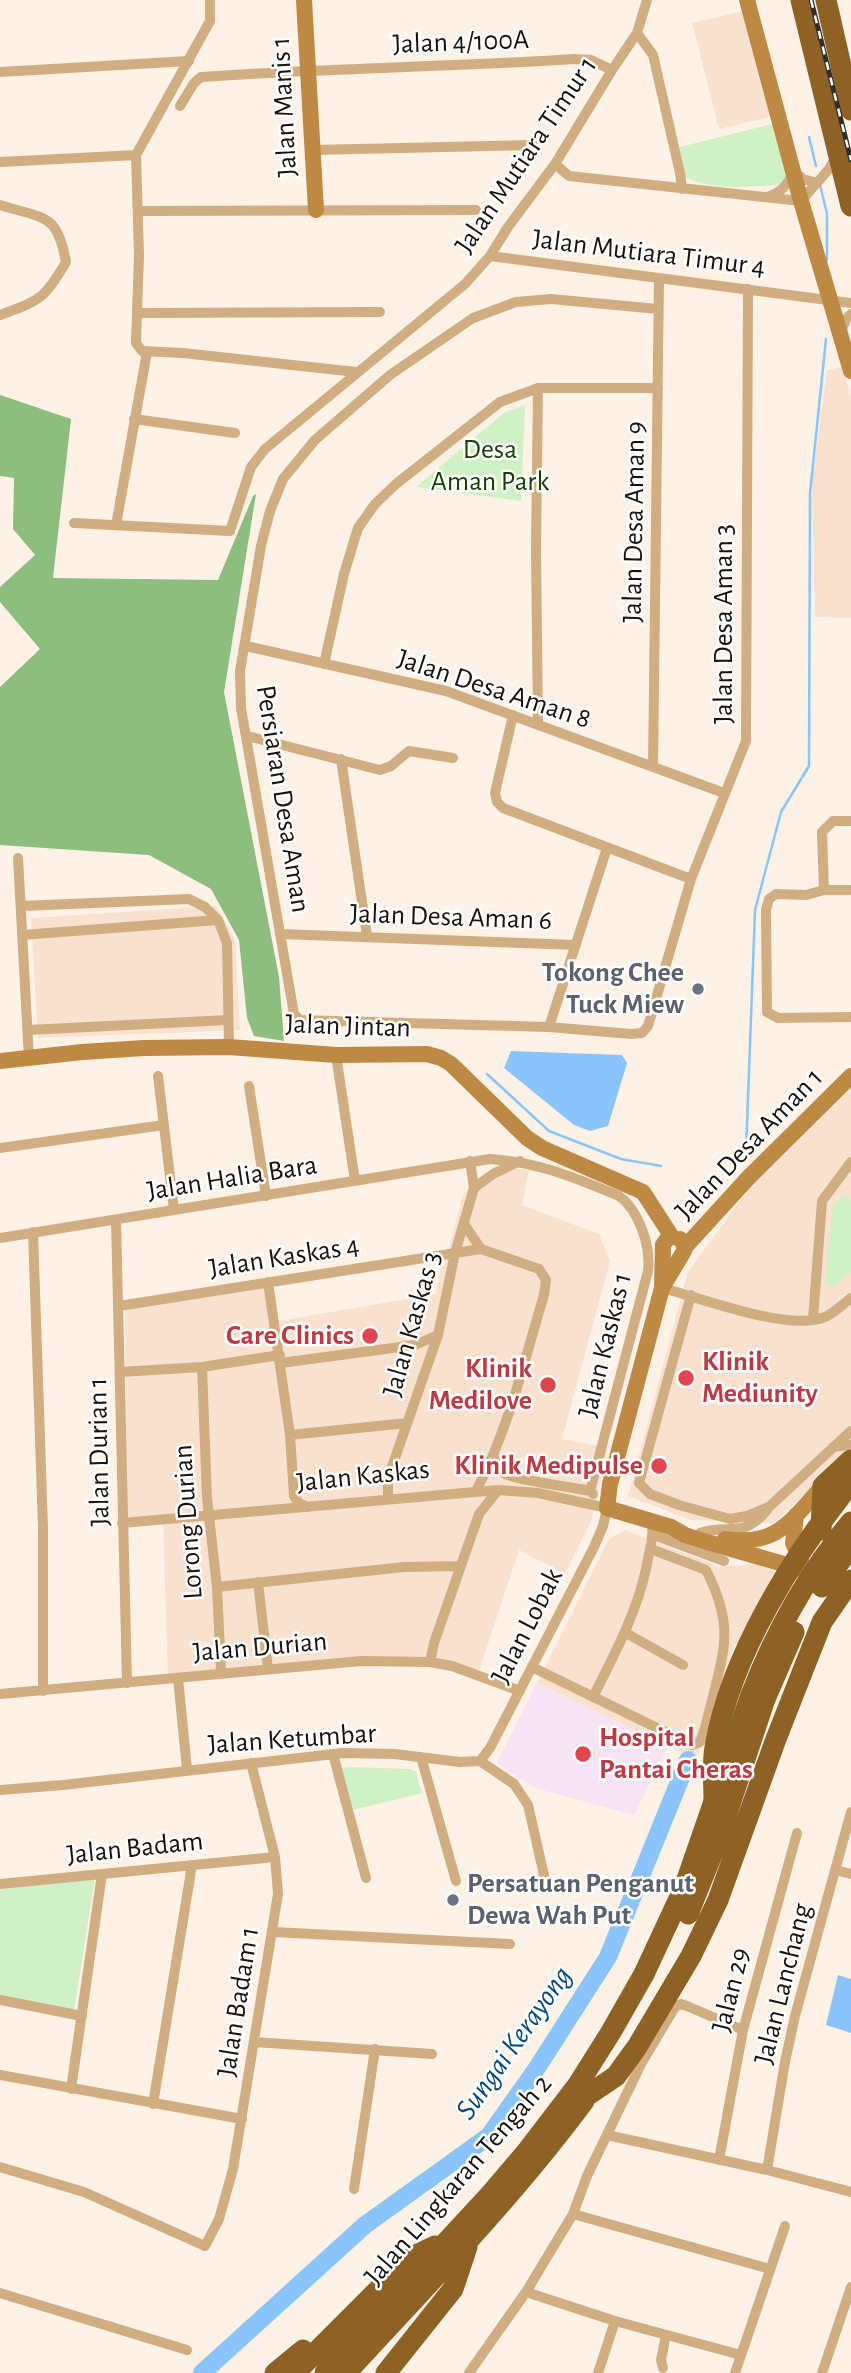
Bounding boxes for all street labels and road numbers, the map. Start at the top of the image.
street label: Jalan 4/100A [392,23,530,61]
street label: Jalan Manis 1 [264,36,304,178]
street label: Jalan Mutiara Timur 1 [448,50,604,260]
street label: Jalan Mutiara Timur 4 [531,222,767,284]
street label: Jalan Desa Aman 9 [615,421,653,623]
street label: Jalan Desa Aman 3 [707,524,741,724]
street label: Jalan Desa Aman 8 [393,642,595,736]
street label: Persiaran Desa Aman [248,683,318,915]
street label: Jalan Desa Aman 6 [350,897,552,937]
street label: Jalan Jintan [285,1007,411,1045]
street label: Jalan Desa Aman 1 [668,1061,830,1227]
street label: Jalan Halia Bara [144,1148,320,1208]
street label: Jalan Kaskas 4 [206,1229,362,1285]
street label: Jalan Kaskas 3 [375,1247,449,1401]
street label: Jalan Kaskas 1 [571,1269,639,1421]
street label: Jalan Durian 1 [81,1377,117,1527]
street label: Lorong Durian [166,1444,210,1600]
street label: Jalan Kaskas [295,1452,431,1500]
street label: Jalan Lobak [484,1563,570,1689]
street label: Jalan Durian [191,1624,329,1670]
street label: Jalan Ketumbar [207,1716,377,1762]
street label: Jalan Badam [65,1824,205,1872]
street label: Jalan Lanchang [747,1900,819,2068]
street label: Jalan Badam 1 [210,1925,266,2079]
street label: Jalan 29 [704,1944,758,2036]
street label: Jalan Lingkaran Tengah 2 [357,2068,559,2292]

